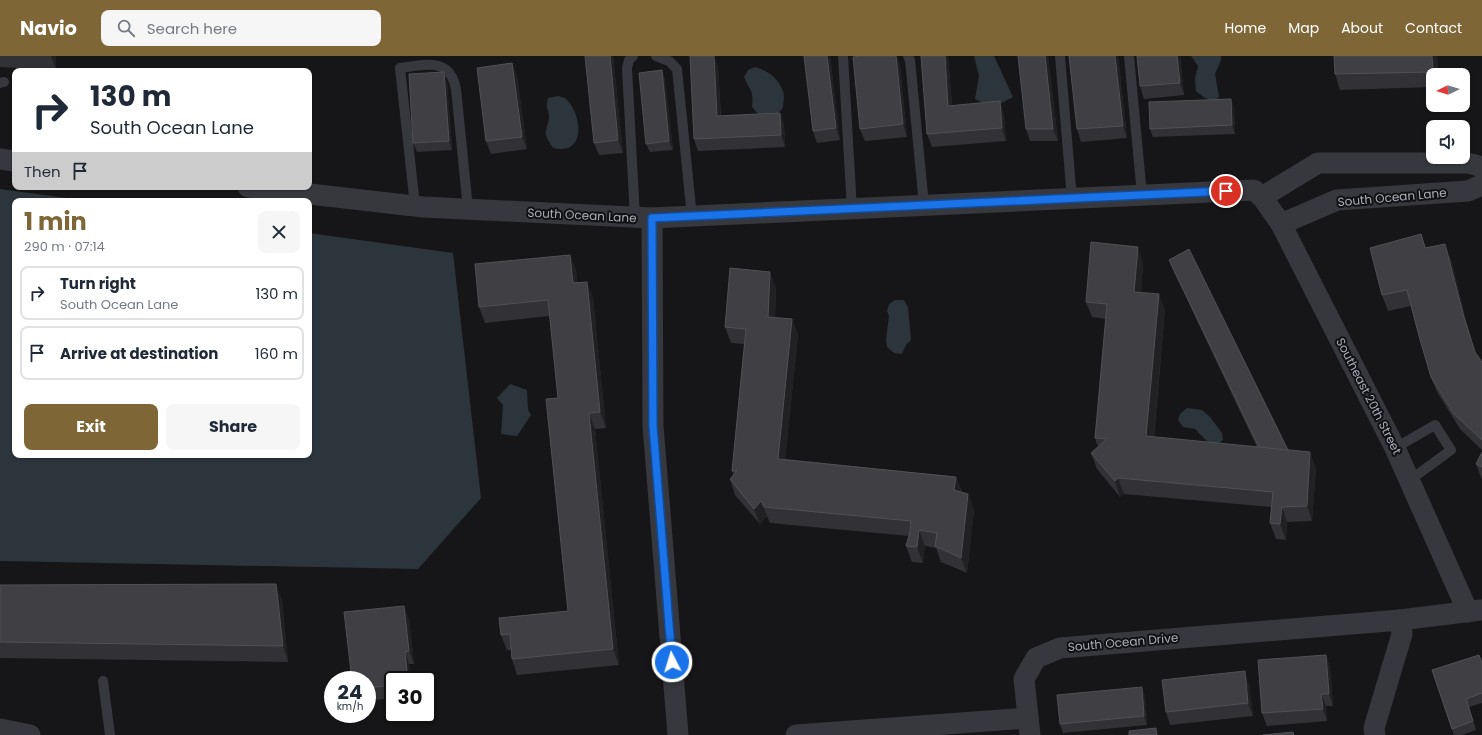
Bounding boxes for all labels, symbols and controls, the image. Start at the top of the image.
search box [101,10,381,46]
text: Navio [20,15,77,42]
icon: search [115,17,137,39]
text: Search here [147,18,237,39]
text: Home [1224,18,1266,38]
text: Map [1288,18,1319,38]
text: About [1341,18,1383,38]
text: Contact [1405,18,1462,38]
north arrow [1426,68,1470,112]
map controls [1426,68,1470,164]
text: 130 m [90,77,171,116]
icon: right [24,84,76,136]
text: South Ocean Lane [90,115,254,140]
button: sound [1426,120,1470,164]
icon: arrive [69,160,91,182]
text: Then [24,161,61,182]
pin [1209,174,1243,208]
icon: arrive [1215,180,1237,202]
street label: South Ocean Lane [1337,184,1447,210]
street label: South Ocean Lane [527,204,637,226]
text: 1 min [24,205,87,238]
button: close [258,211,300,253]
text: 290 m · 07:14 [24,237,105,256]
text: Turn right [60,273,136,294]
icon: right [26,282,48,304]
text: 130 m [255,283,298,304]
text: South Ocean Lane [60,295,178,314]
street label: Southeast 20th Street [1332,335,1406,457]
icon: arrive [26,342,48,364]
text: Arrive at destination [60,343,218,364]
text: 160 m [255,343,298,364]
button: Exit [24,404,158,450]
button: Share [166,404,300,450]
street label: South Ocean Drive [1067,629,1179,655]
position arrow [651,641,693,683]
speed limit sign: 30 [384,671,436,723]
text: 24 [338,678,362,706]
text: km/h [337,699,363,714]

